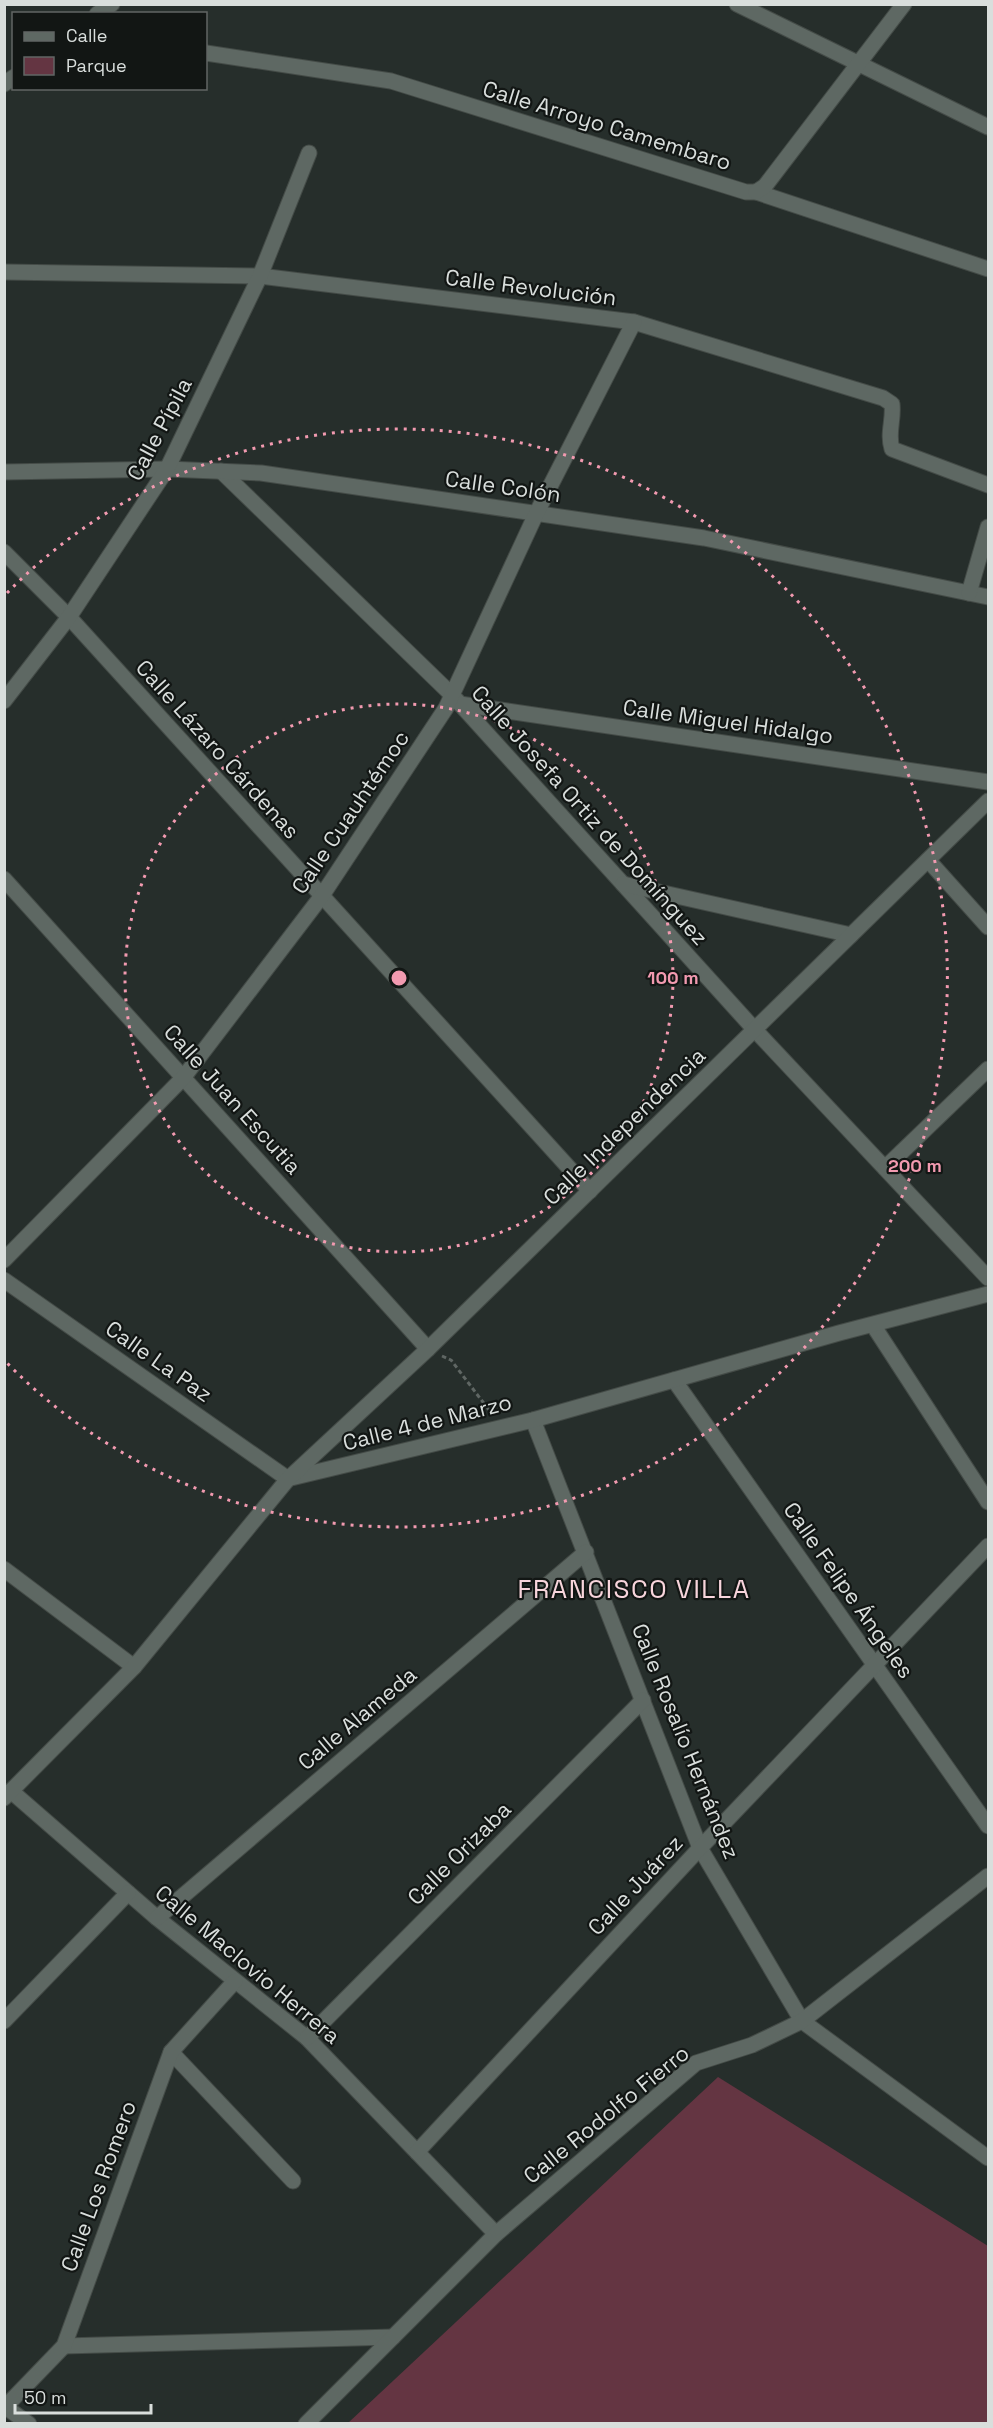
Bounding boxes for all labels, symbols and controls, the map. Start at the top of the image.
legend [12,12,207,90]
text: Calle [66,24,107,47]
text: Parque [66,54,127,77]
street label: Calle Arroyo Camembaro [479,74,735,176]
street label: Calle Revolución [444,263,618,311]
street label: Calle Pípila [120,372,198,485]
street label: Calle Colón [443,464,563,508]
street label: Calle Lázaro Cárdenas [130,654,306,844]
street label: Calle Josefa Ortiz de Domínguez [466,679,714,951]
street label: Calle Miguel Hidalgo [621,692,835,750]
street label: Calle Cuauhtémoc [285,725,415,899]
text: 100 m [647,966,699,989]
centre of rings [389,968,409,988]
street label: Calle Juan Escutia [158,1018,308,1180]
street label: Calle Independencia [537,1041,711,1211]
text: 200 m [888,1154,942,1177]
street label: Calle La Paz [100,1314,218,1408]
street label: Calle 4 de Marzo [340,1387,514,1457]
street label: Calle Felipe Ángeles [778,1496,920,1684]
district label: FRANCISCO VILLA [517,1572,751,1606]
street label: Calle Rosalío Hernández [626,1619,746,1863]
street label: Calle Alameda [292,1660,422,1776]
street label: Calle Orizaba [401,1795,517,1911]
street label: Calle Juárez [582,1829,688,1941]
street label: Calle Maclovio Herrera [150,1878,347,2050]
street label: Calle Rodolfo Fierro [517,2038,695,2190]
street label: Calle Los Romero [54,2097,142,2275]
scale bar [15,2377,152,2415]
text: 50 m [24,2386,66,2409]

